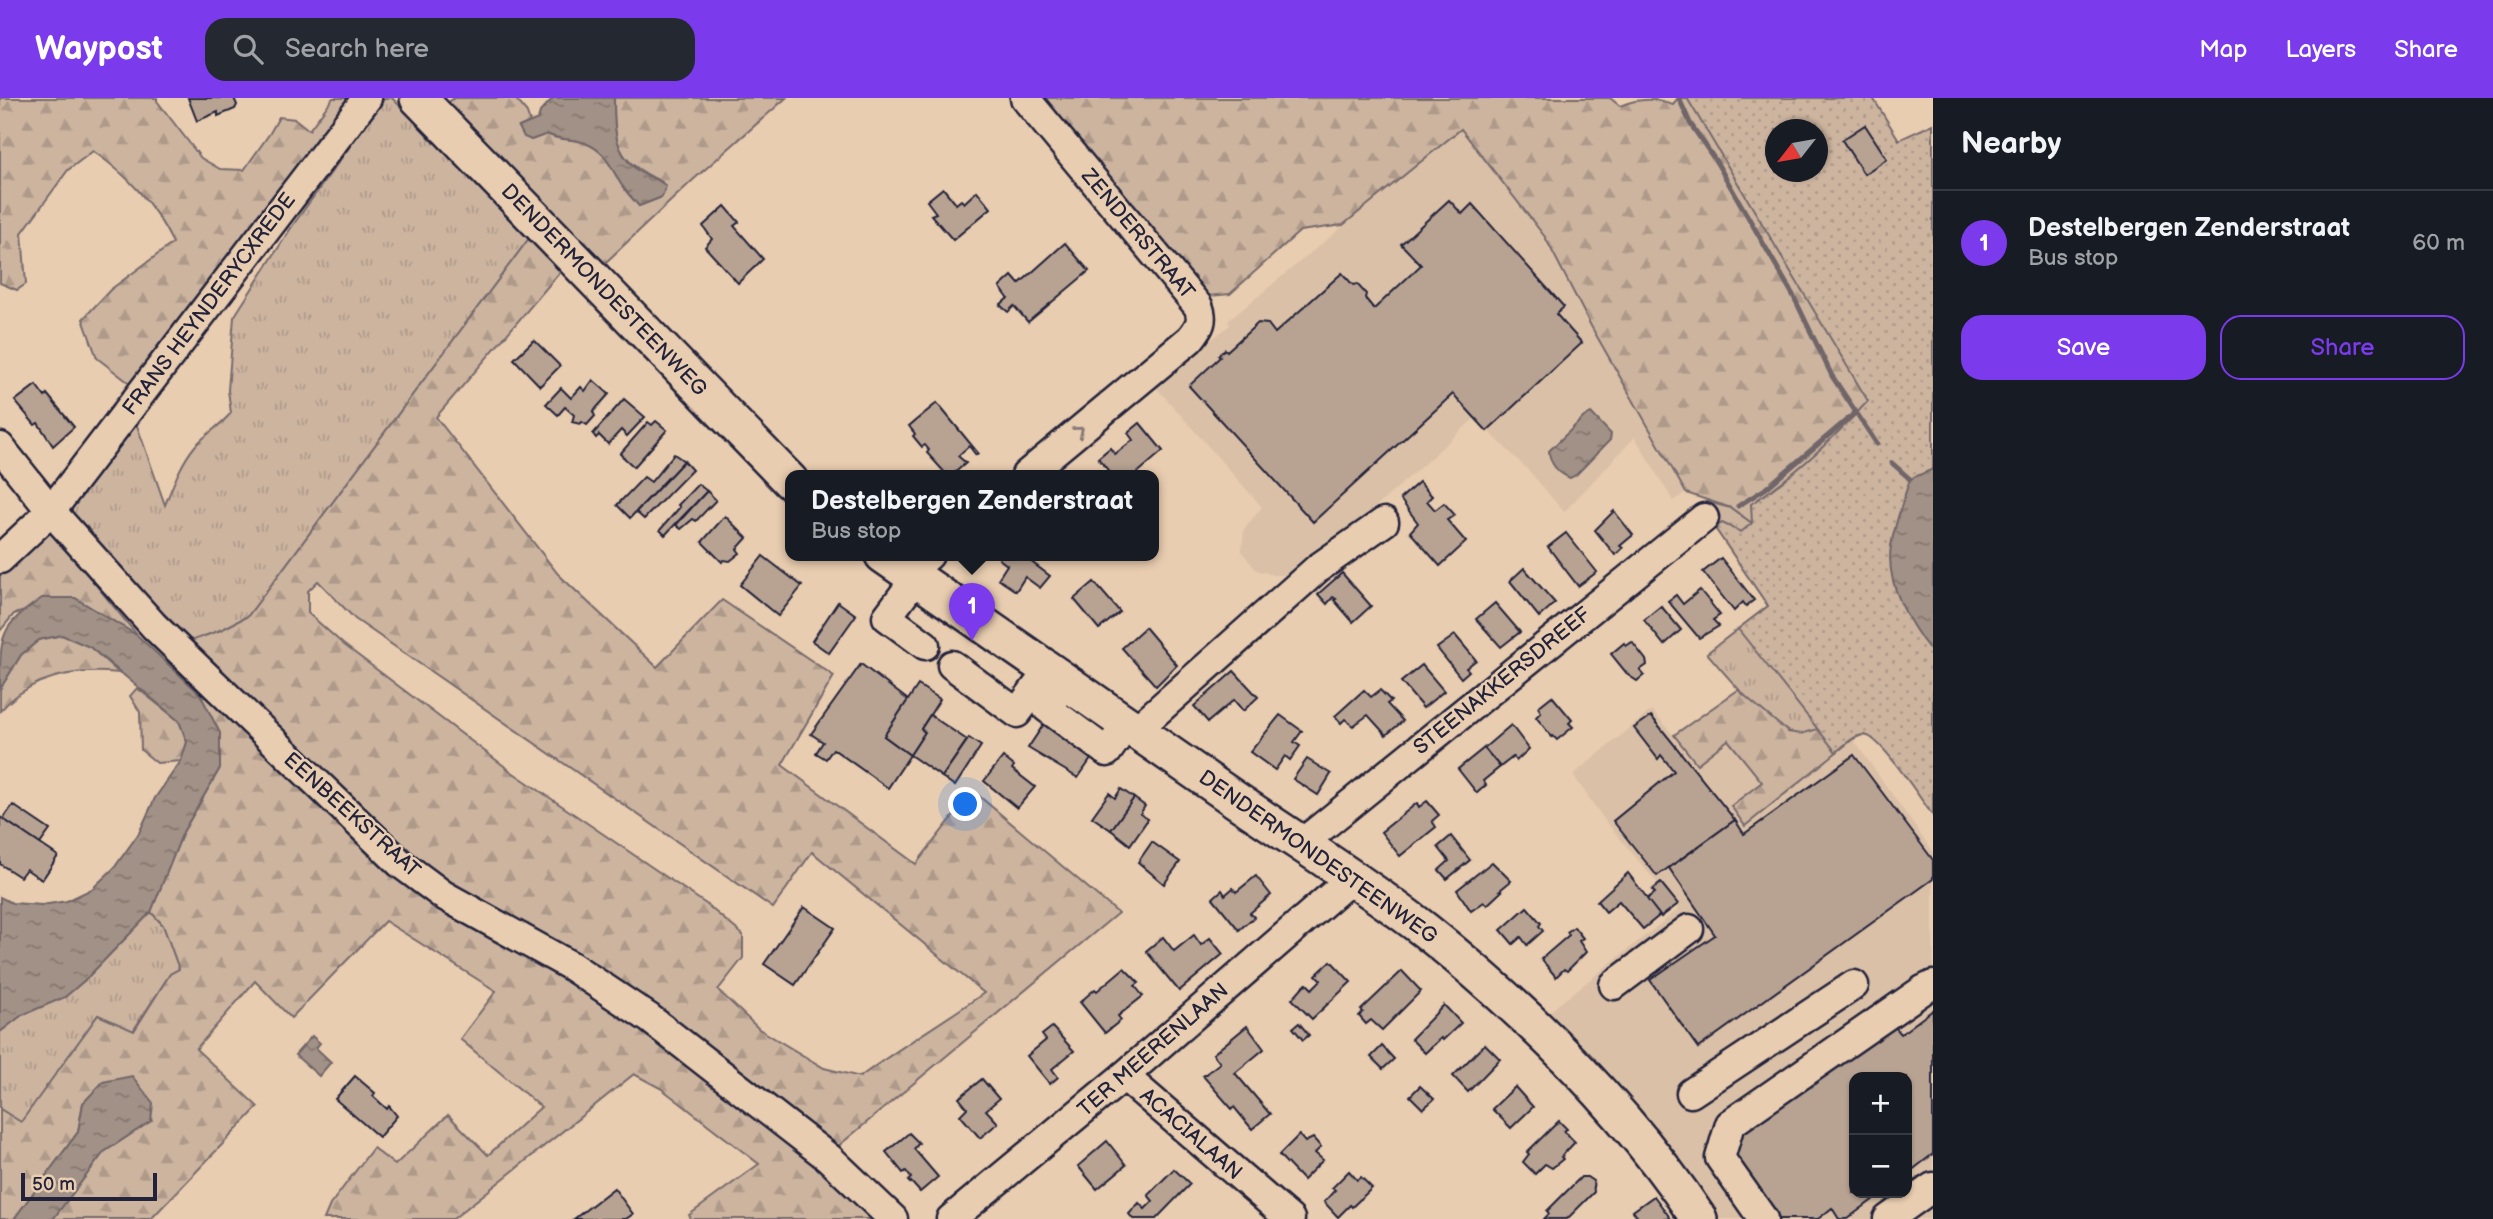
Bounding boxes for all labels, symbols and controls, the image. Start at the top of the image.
search box [205,18,695,81]
text: Waypost [35,29,163,69]
icon: search [229,30,267,68]
text: Search here [285,34,429,65]
text: Map [2199,35,2247,64]
text: Layers [2285,35,2356,64]
text: Share [2394,35,2458,64]
north arrow [1765,119,1828,182]
text: Nearby [1961,126,2061,162]
street label: ZENDERSTRAAT [1076,163,1200,305]
street label: DENDERMONDESTEENWEG [496,179,712,401]
street label: FRANS HEYNDERYCXREDE [117,188,301,420]
text: Destelbergen Zenderstraat [2028,213,2350,244]
text: 1 [1979,229,1989,257]
text: 60 m [2412,229,2465,257]
text: Bus stop [2028,244,2118,272]
button: Save [1961,315,2206,380]
button: Share [2220,315,2465,380]
one-way arrow [1070,427,1083,439]
popup [785,470,1159,561]
text: Destelbergen Zenderstraat [811,486,1133,517]
text: Bus stop [811,517,901,545]
pin: 1 [949,583,995,641]
street label: STEENAKKERSDREEF [1409,602,1596,760]
street label: EENBEEKSTRAAT [279,747,426,883]
street label: DENDERMONDESTEENWEG [1194,765,1442,949]
your location [948,787,982,821]
street label: TER MEERENLAAN [1073,978,1233,1122]
map controls [1849,1072,1912,1198]
button: + [1849,1072,1912,1135]
street label: ACACIALAAN [1135,1083,1247,1185]
button: − [1849,1135,1912,1198]
scale bar [21,1170,158,1202]
text: 50 m [32,1173,75,1196]

